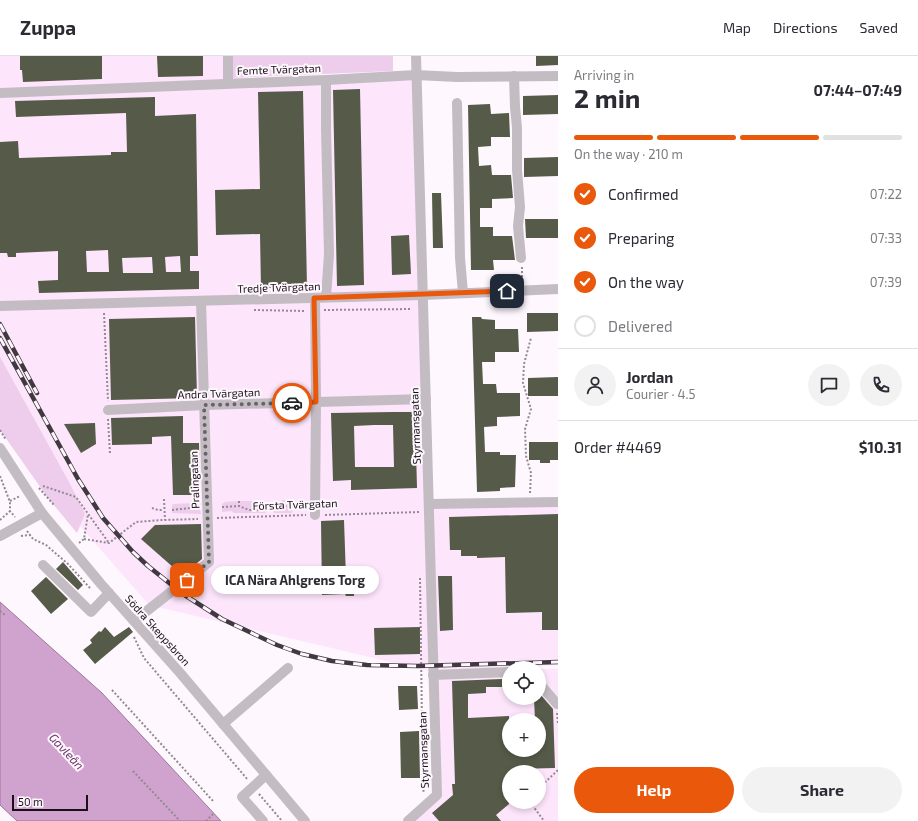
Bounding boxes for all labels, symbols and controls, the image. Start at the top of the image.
text: Zuppa [20,16,76,39]
text: Map [723,19,751,36]
text: Directions [773,19,838,36]
text: Saved [860,19,898,36]
street label: Femte Tvärgatan [237,61,321,77]
text: Arriving in [574,67,634,83]
text: 07:44–07:49 [814,81,902,99]
text: 2 min [574,82,640,113]
text: On the way · 210 m [574,146,683,162]
icon: check [574,183,596,205]
text: Confirmed [608,185,679,203]
text: 07:22 [870,186,902,202]
icon: check [574,227,596,249]
text: Preparing [608,229,674,247]
text: 07:33 [870,230,902,246]
icon: check [574,271,596,293]
text: On the way [608,273,684,291]
pin [490,274,524,308]
text: 07:39 [870,274,902,290]
street label: Tredje Tvärgatan [237,279,321,296]
icon: home [496,280,518,302]
text: Delivered [608,317,673,335]
button: person [574,364,616,406]
button: chat [808,364,850,406]
button: phone [860,364,902,406]
text: Jordan [626,368,673,386]
courier [272,383,312,423]
street label: Andra Tvärgatan [177,385,261,401]
text: Courier · 4.5 [626,386,695,402]
street label: Styrmansgatan [407,387,423,465]
icon: car [281,392,303,414]
text: Order #4469 [574,438,661,456]
text: $10.31 [859,438,902,456]
street label: Pralingatan [186,451,202,509]
street label: Första Tvärgatan [252,496,338,512]
pin [170,563,204,597]
callout: ICA Nära Ahlgrens Torg [211,566,379,594]
icon: bag [176,569,198,591]
text: ICA Nära Ahlgrens Torg [225,572,365,588]
street label: Södra Skeppsbron [123,592,193,668]
map controls [502,661,546,809]
button: locate [502,661,546,705]
street label: Styrmansgatan [415,711,431,789]
button: + [502,713,546,757]
water label: Gavleån [47,730,87,772]
button: − [502,765,546,809]
button: Help [574,767,734,813]
button: Share [742,767,902,813]
scale bar [12,793,88,812]
text: 50 m [18,795,43,808]

